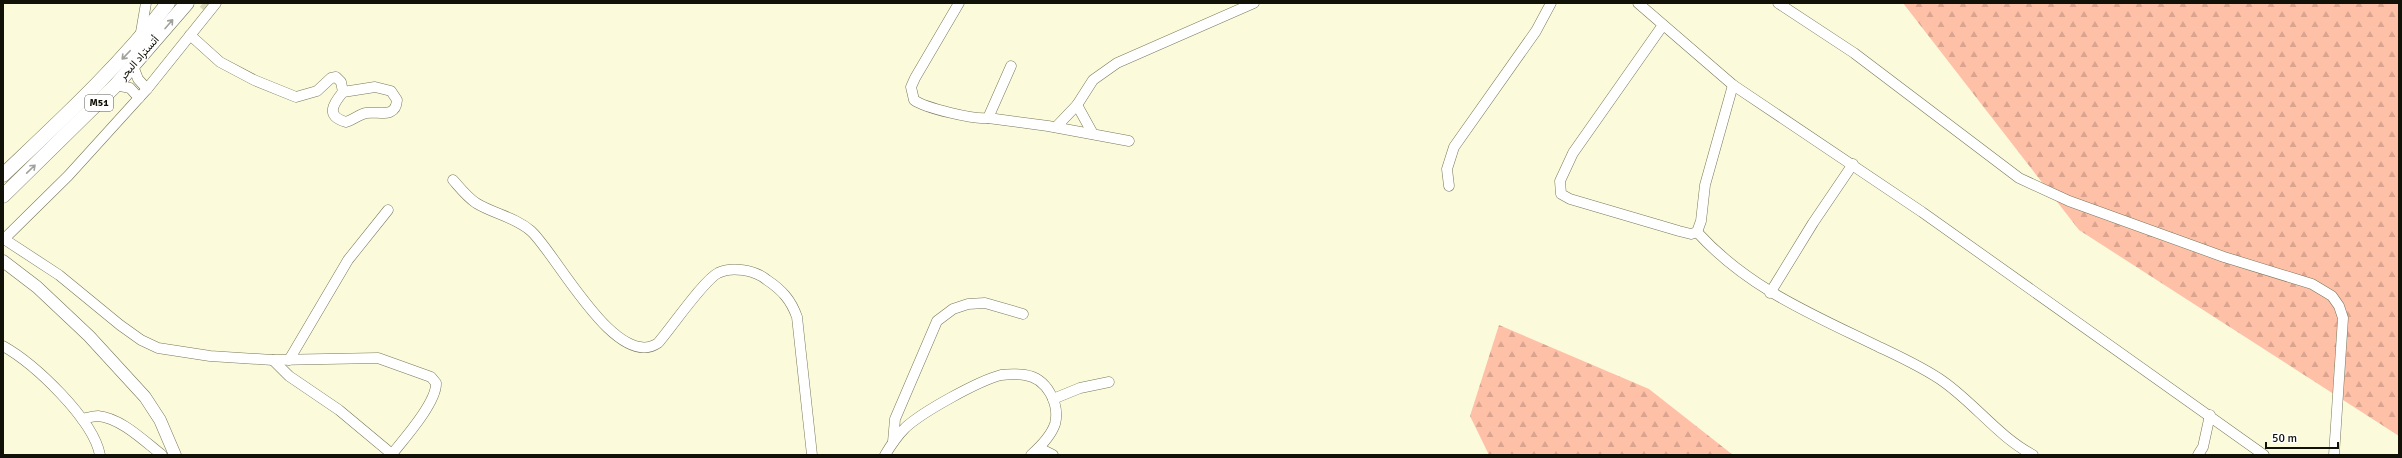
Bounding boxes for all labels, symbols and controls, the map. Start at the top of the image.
one-way arrow [164,19,173,29]
street label: أتستراد البحر [116,33,162,83]
one-way arrow [121,50,130,60]
road number: M51 [85,95,113,111]
one-way arrow [26,164,36,174]
scale bar [2266,424,2338,450]
text: 50 m [2272,431,2297,446]

